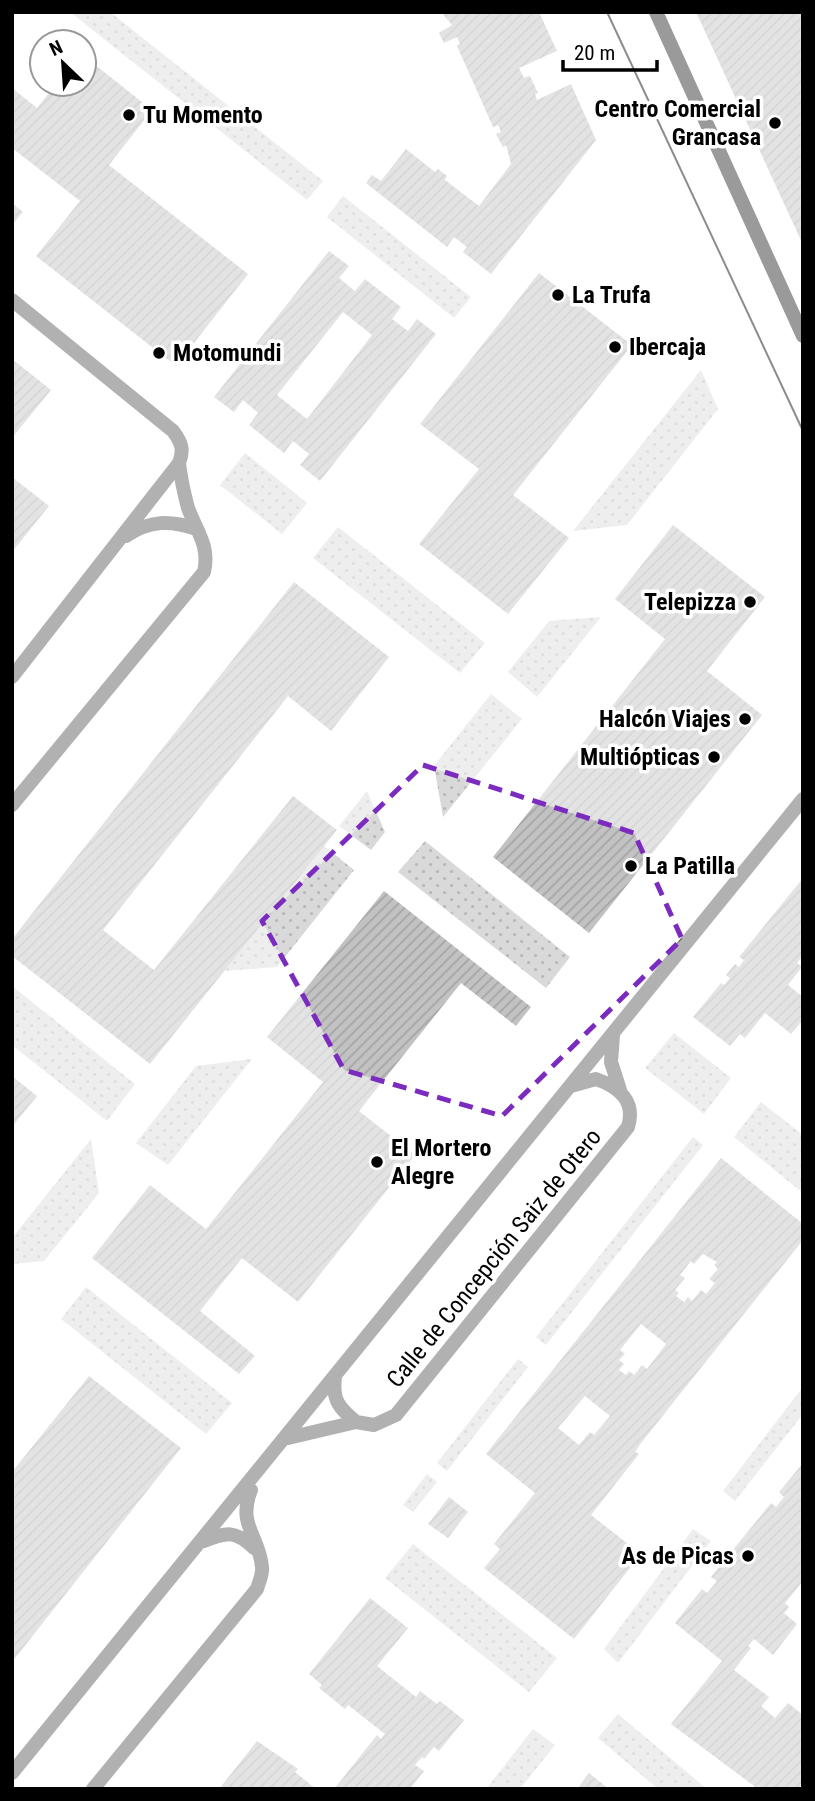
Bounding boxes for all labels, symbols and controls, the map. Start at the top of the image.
north arrow [28,28,98,98]
scale bar [563,28,658,72]
text: N [46,35,66,61]
text: 20 m [574,41,615,65]
place label: Centro Comercial Grancasa [595,95,761,151]
place label: Tu Momento [143,101,263,129]
marker: Tu Momento [121,107,137,123]
marker: Centro Comercial Grancasa [767,115,783,131]
place label: La Trufa [572,281,651,309]
marker: La Trufa [550,287,566,303]
place label: Ibercaja [629,333,706,361]
place label: Motomundi [173,339,281,367]
marker: Ibercaja [607,339,623,355]
marker: Motomundi [151,345,167,361]
place label: Telepizza [644,588,736,616]
marker: Telepizza [742,594,758,610]
place label: Halcón Viajes [599,705,731,733]
marker: Halcón Viajes [737,711,753,727]
place label: Multiópticas [580,743,700,771]
marker: Multiópticas [706,749,722,765]
place label: La Patilla [645,852,735,880]
marker: La Patilla [623,858,639,874]
street label: Calle de Concepción Saiz de Otero [381,1123,607,1393]
place label: El Mortero Alegre [391,1134,491,1190]
marker: El Mortero Alegre [369,1154,385,1170]
place label: As de Picas [621,1542,734,1570]
marker: As de Picas [740,1548,756,1564]

